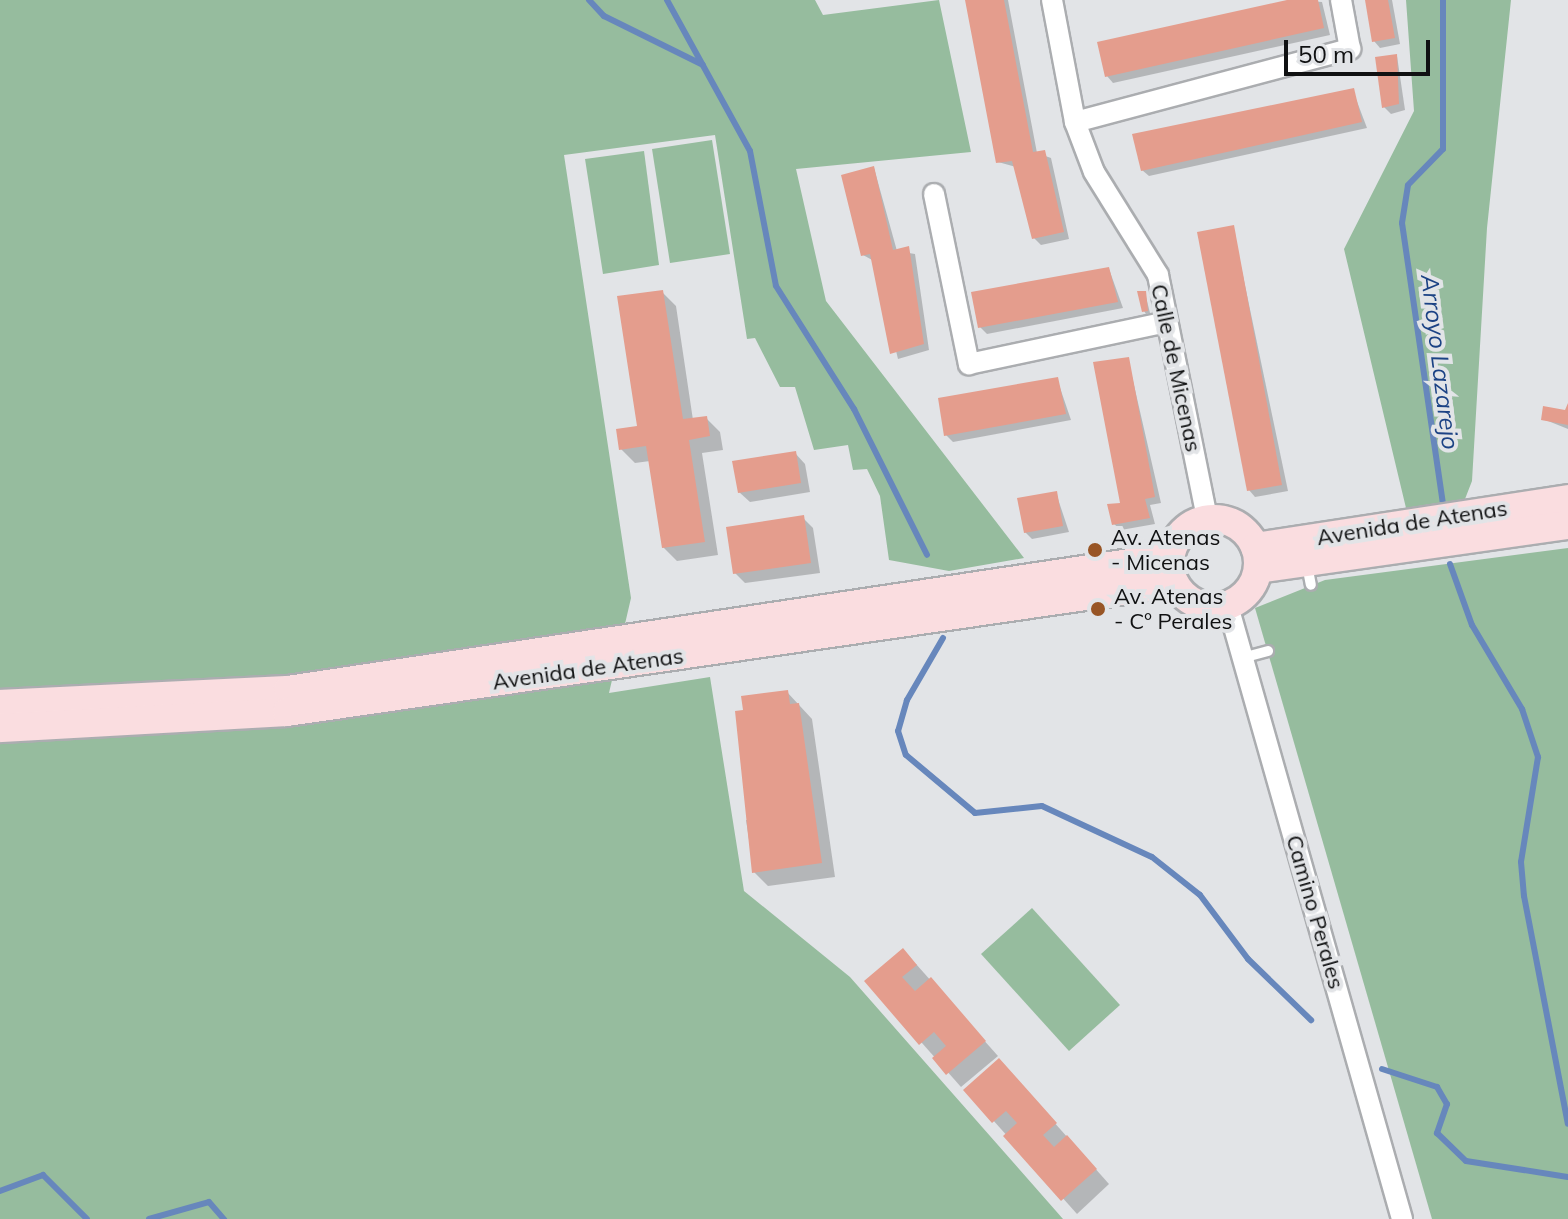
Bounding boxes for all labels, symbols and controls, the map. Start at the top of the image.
scale bar [1288,24,1434,74]
text: 50 m [1298,39,1354,69]
water label: Arroyo Lazarejo [1415,273,1465,451]
street label: Calle de Micenas [1145,282,1207,454]
street label: Avenida de Atenas [1315,495,1509,551]
place label: Av. Atenas - Micenas [1111,524,1220,576]
marker: Av. Atenas - Micenas [1086,541,1104,559]
place label: Av. Atenas - Cº Perales [1114,583,1232,634]
marker: Av. Atenas - Cº Perales [1089,600,1107,618]
street label: Avenida de Atenas [491,643,685,695]
street label: Camino Perales [1280,832,1350,992]

